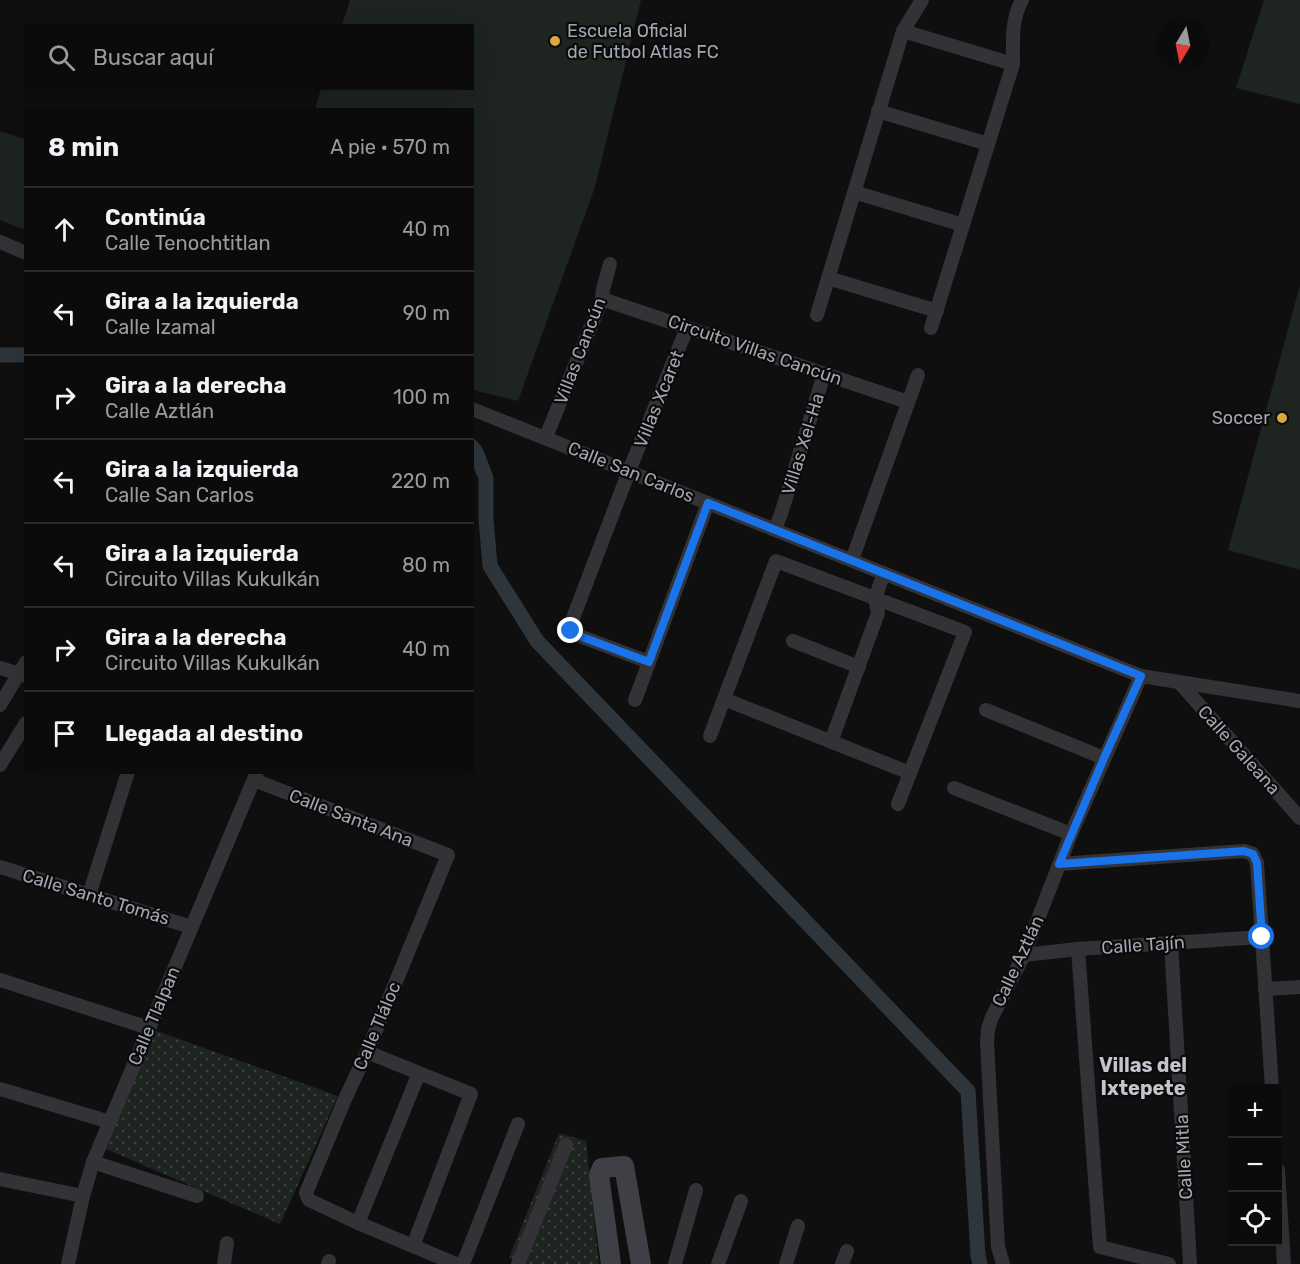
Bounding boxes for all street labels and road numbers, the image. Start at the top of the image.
street label: Villas Cancún [550,294,610,408]
street label: Circuito Villas Cancún [665,310,845,390]
street label: Villas Xcaret [630,347,688,451]
street label: Villas Xel-Ha [777,391,829,497]
street label: Calle San Carlos [565,437,697,507]
street label: Calle Galeana [1193,701,1285,799]
street label: Calle Santa Ana [286,784,416,852]
street label: Calle Santo Tomás [20,864,172,930]
street label: Calle Aztlán [987,912,1049,1010]
street label: Calle Tajín [1101,931,1185,959]
street label: Calle Tlalpan [123,963,185,1069]
street label: Calle Tláloc [349,979,405,1073]
street label: Calle Mitla [1171,1114,1197,1200]

